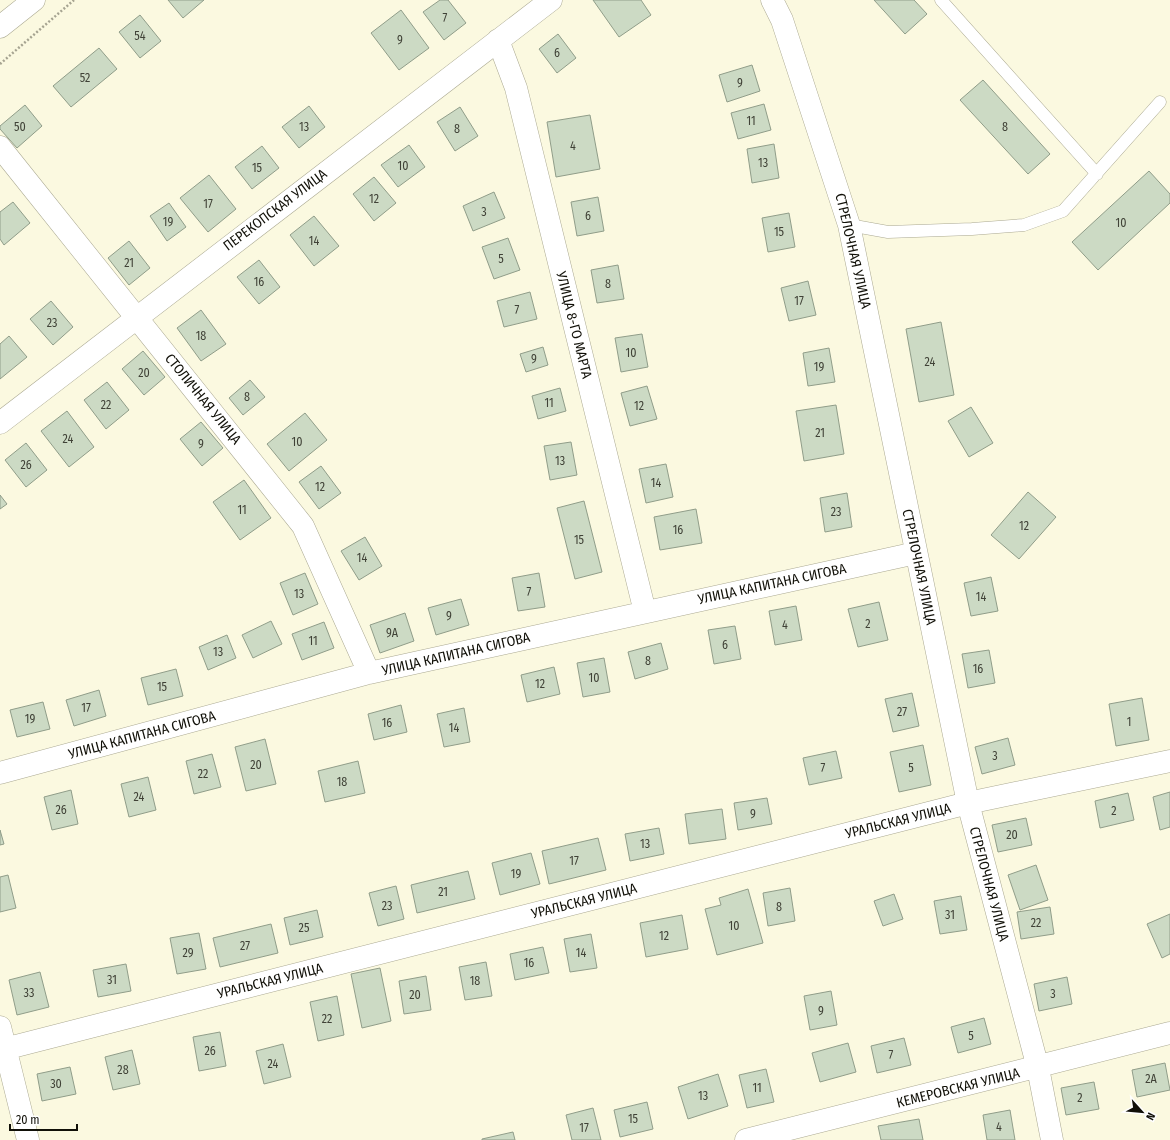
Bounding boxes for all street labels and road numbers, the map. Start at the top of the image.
street label: ПЕРЕКОПСКАЯ УЛИЦА [220,165,331,255]
street label: СТРЕЛОЧНАЯ УЛИЦА [831,192,875,311]
street label: УЛИЦА 8-ГО МАРТА [552,269,596,381]
street label: СТОЛИЧНАЯ УЛИЦА [161,350,245,448]
street label: СТРЕЛОЧНАЯ УЛИЦА [898,508,940,627]
street label: УЛИЦА КАПИТАНА СИГОВА [695,560,848,608]
street label: УЛИЦА КАПИТАНА СИГОВА [379,629,532,680]
street label: УЛИЦА КАПИТАНА СИГОВА [66,707,218,763]
street label: УРАЛЬСКАЯ УЛИЦА [843,800,953,843]
street label: СТРЕЛОЧНАЯ УЛИЦА [966,825,1013,944]
street label: УРАЛЬСКАЯ УЛИЦА [529,880,639,923]
street label: УРАЛЬСКАЯ УЛИЦА [215,960,325,1003]
street label: КЕМЕРОВСКАЯ УЛИЦА [895,1064,1022,1112]

